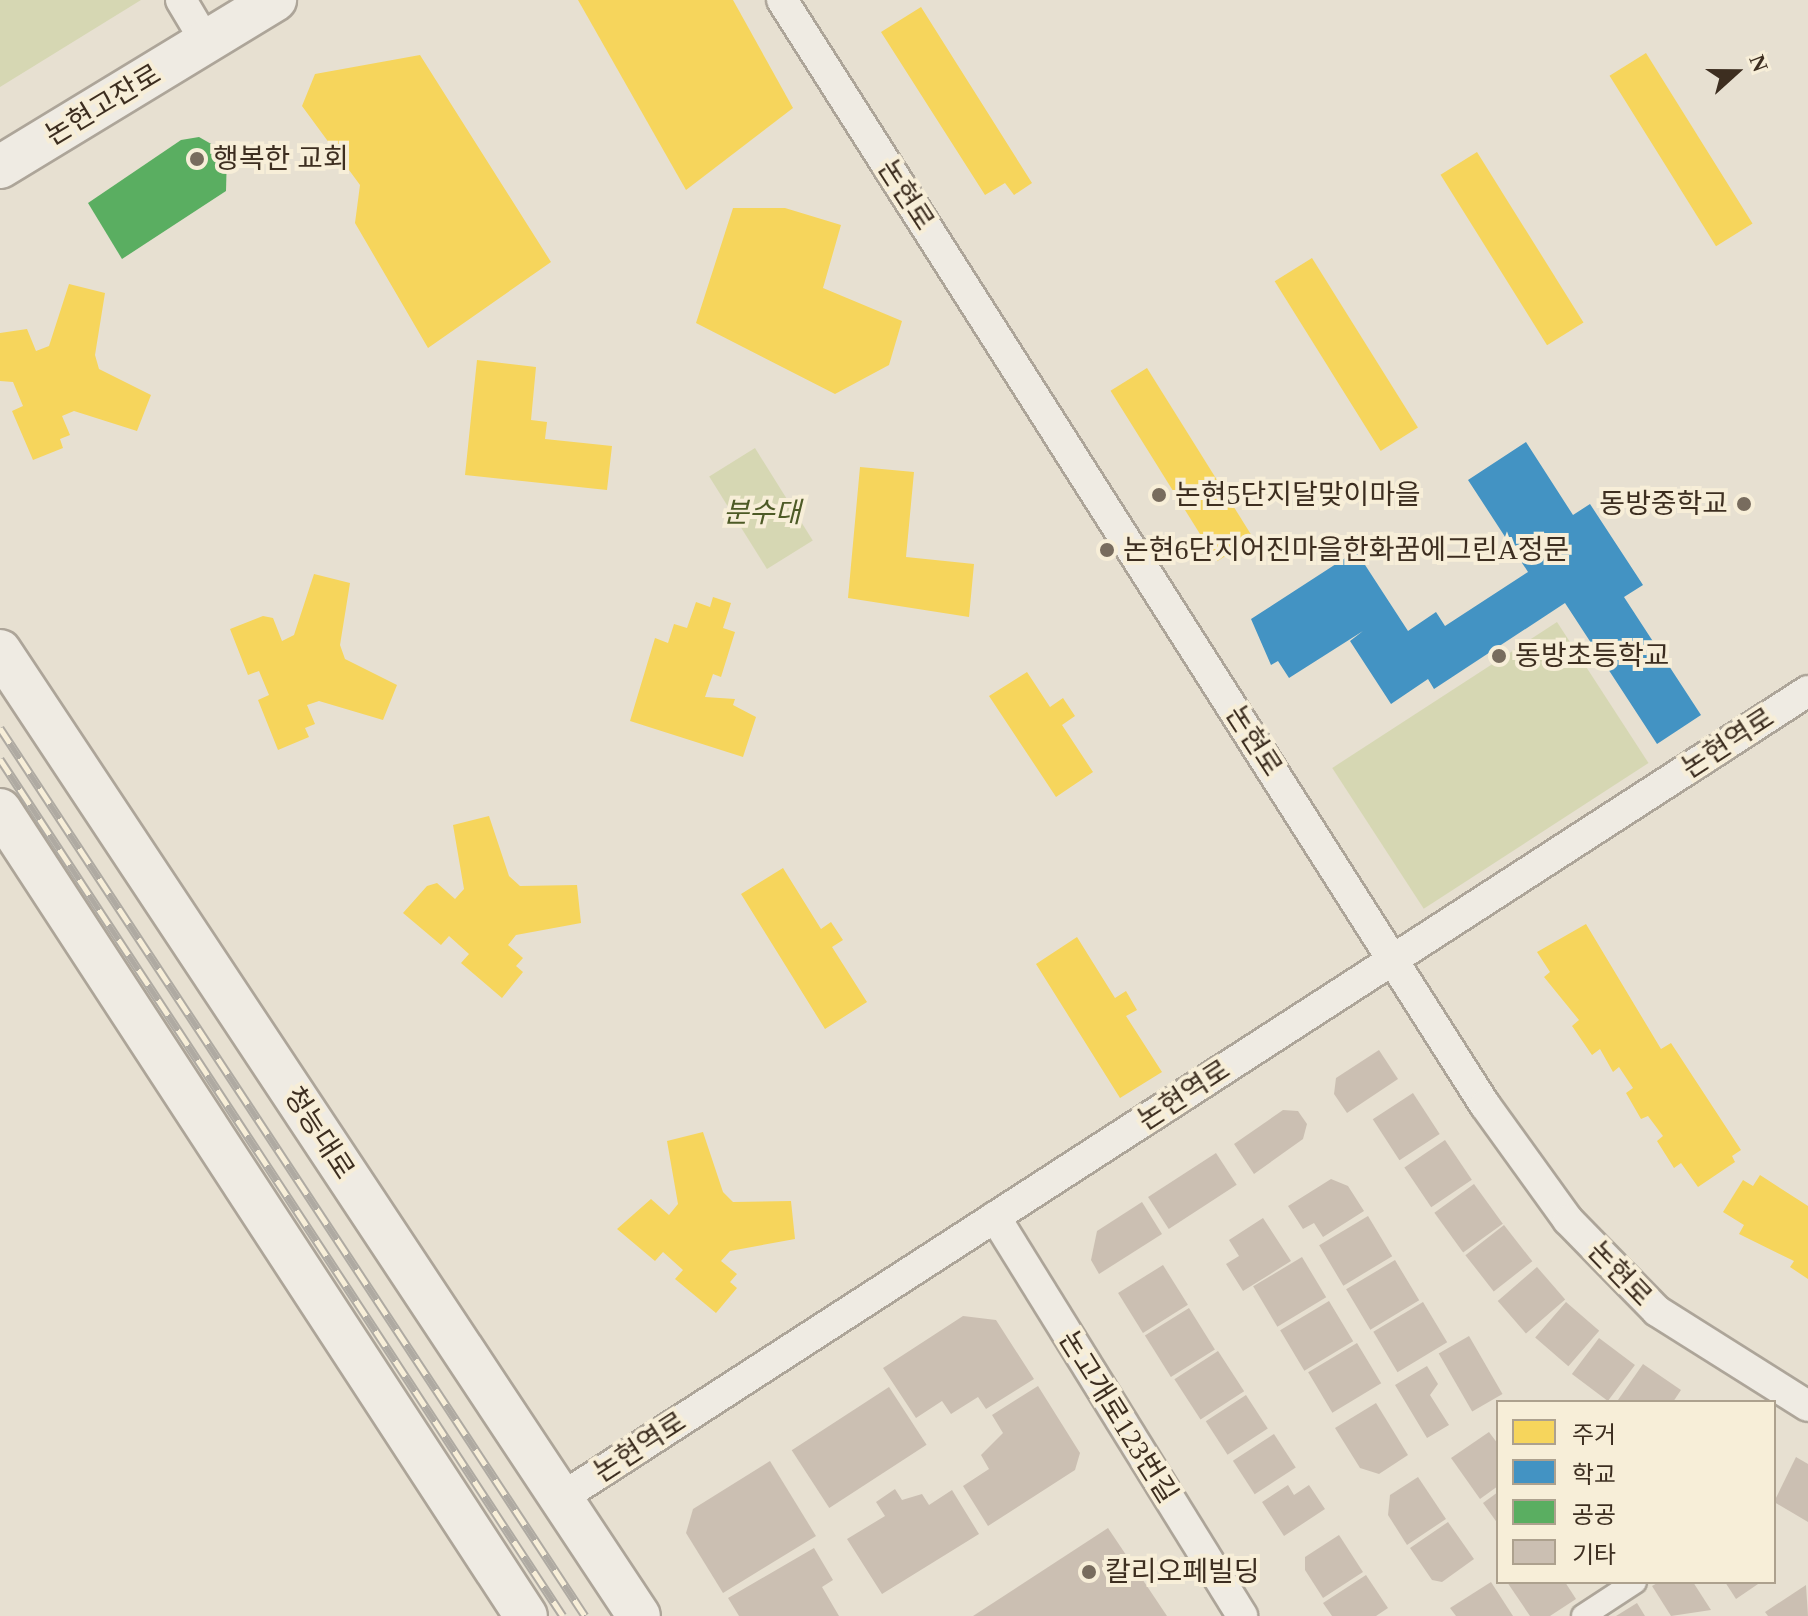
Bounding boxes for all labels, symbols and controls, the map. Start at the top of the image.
north arrow [1696,32,1776,112]
text: N [1744,51,1773,75]
street label: 논현고잔로 [39,57,167,153]
place label: 행복한 교회 [213,142,349,176]
marker: 행복한 교회 [188,150,206,168]
street label: 논현로 [871,153,941,237]
place label: 논현5단지달맞이마을 [1175,478,1421,512]
marker: 논현5단지달맞이마을 [1150,486,1168,504]
place label: 동방중학교 [1599,487,1728,521]
marker: 동방중학교 [1735,495,1753,513]
park label: 분수대 [723,496,801,530]
place label: 논현6단지어진마을한화꿈에그린A정문 [1123,533,1569,567]
marker: 논현6단지어진마을한화꿈에그린A정문 [1098,541,1116,559]
place label: 동방초등학교 [1515,639,1670,673]
marker: 동방초등학교 [1490,647,1508,665]
street label: 논현로 [1219,699,1289,783]
street label: 논현역로 [1676,701,1780,785]
street label: 논현역로 [1132,1053,1236,1137]
street label: 청능대로 [277,1081,361,1185]
street label: 논현로 [1581,1235,1659,1313]
street label: 논고개로123번길 [1052,1325,1184,1509]
legend [1496,1400,1776,1584]
street label: 논현역로 [588,1405,692,1489]
text: 주거 [1572,1422,1616,1448]
text: 학교 [1572,1462,1616,1488]
text: 공공 [1572,1502,1616,1528]
text: 기타 [1572,1542,1616,1568]
place label: 칼리오페빌딩 [1105,1555,1260,1589]
marker: 칼리오페빌딩 [1080,1563,1098,1581]

